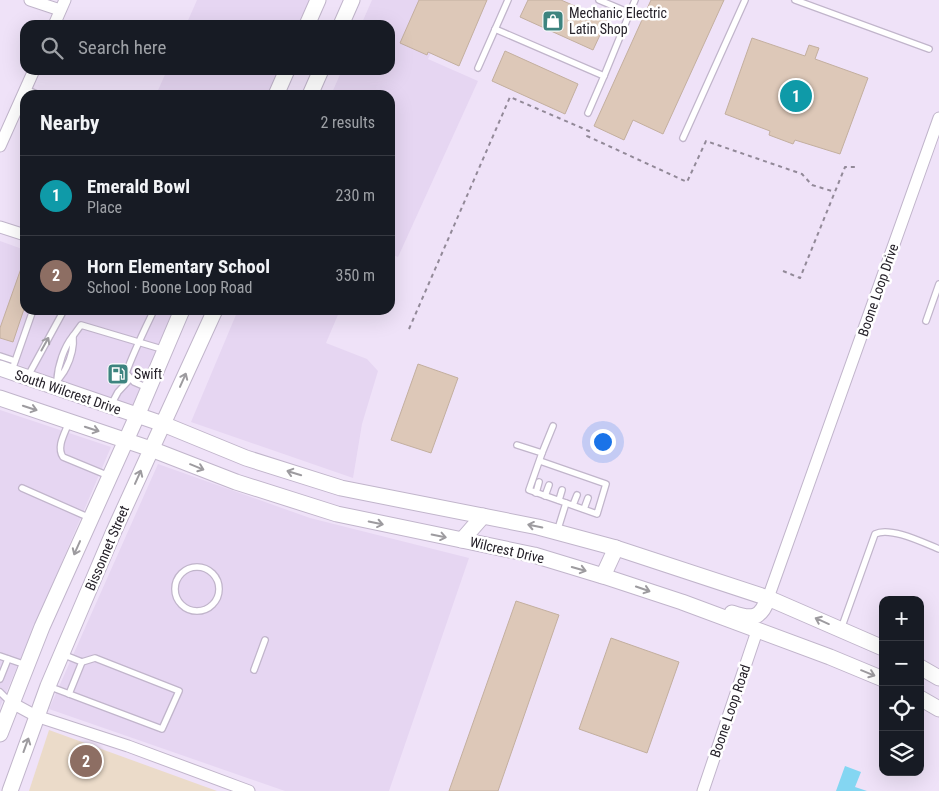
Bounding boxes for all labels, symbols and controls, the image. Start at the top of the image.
place label: Mechanic Electric Latin Shop [569,5,667,37]
shop icon: Mechanic Electric Latin Shop [541,9,565,33]
search box [20,20,395,75]
icon: search [38,34,66,62]
text: Search here [78,36,166,59]
pin: 1 [780,77,812,115]
text: Nearby [40,111,99,135]
text: 2 results [320,113,375,132]
text: Emerald Bowl [87,175,190,198]
text: 1 [52,186,60,205]
text: 230 m [336,186,375,205]
text: Place [87,198,122,217]
street label: Boone Loop Drive [855,241,901,338]
text: Horn Elementary School [87,255,270,278]
text: 2 [52,266,60,285]
text: 350 m [336,266,375,285]
text: School · Boone Loop Road [87,278,252,297]
one-way arrow [40,336,50,351]
fuel station icon: Swift [106,362,130,386]
street label: South Wilcrest Drive [13,366,124,418]
place label: Swift [134,366,162,382]
one-way arrow [179,373,189,388]
one-way arrow [21,404,37,413]
one-way arrow [84,424,100,434]
your location [590,429,616,455]
one-way arrow [189,462,204,472]
one-way arrow [287,468,303,477]
one-way arrow [134,470,144,485]
street label: Bissonnet Street [82,503,132,593]
one-way arrow [368,519,384,528]
one-way arrow [527,521,543,531]
one-way arrow [431,532,447,541]
street label: Wilcrest Drive [468,534,546,566]
one-way arrow [71,540,81,555]
one-way arrow [571,564,587,574]
one-way arrow [634,585,650,594]
map controls [879,596,924,776]
button: + [879,596,924,641]
one-way arrow [815,616,830,626]
button: − [879,641,924,686]
street label: Boone Loop Road [707,662,753,760]
one-way arrow [860,669,875,678]
button: locate [879,686,924,731]
button: layers [879,731,924,776]
one-way arrow [22,738,31,753]
pin: 2 [70,742,102,780]

